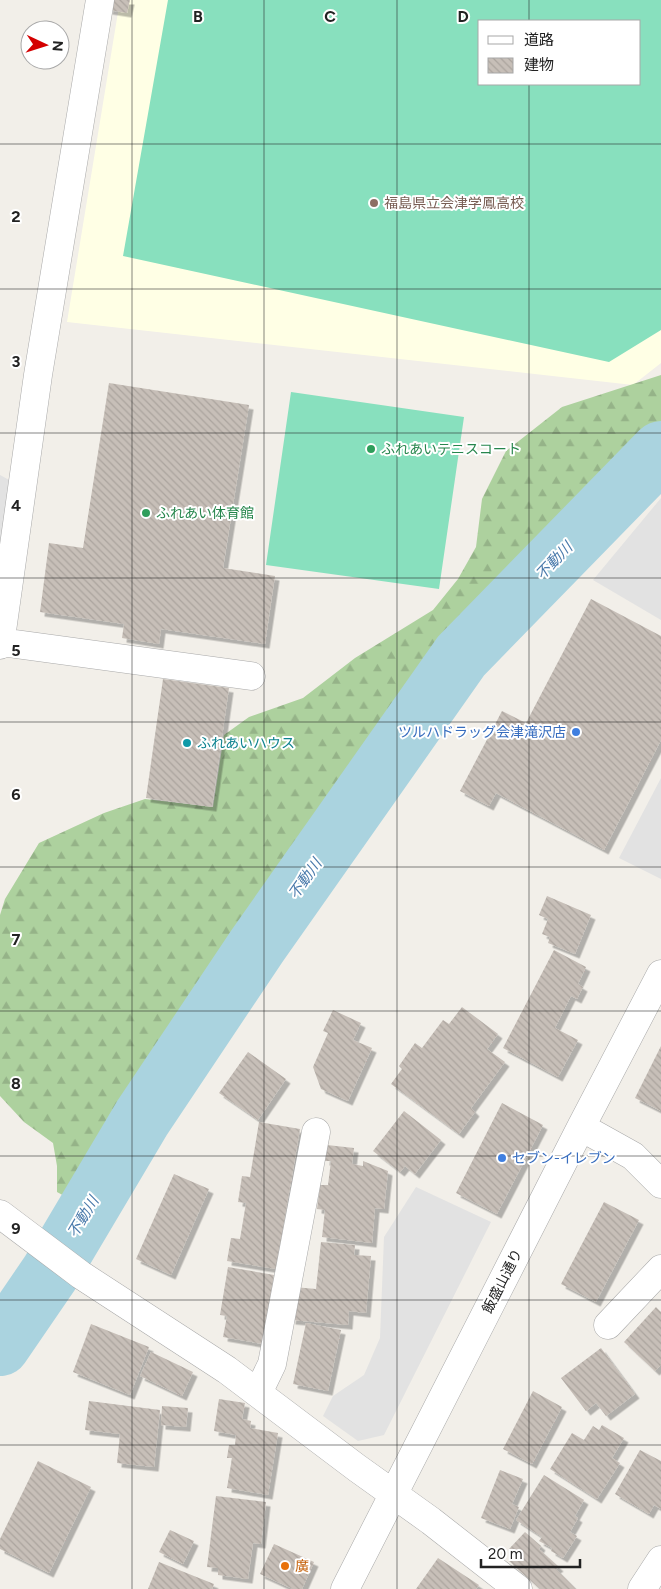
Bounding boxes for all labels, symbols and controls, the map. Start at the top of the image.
text: B [193,7,203,26]
text: C [324,7,336,26]
text: D [457,7,469,26]
north arrow [20,20,70,70]
legend [478,20,641,85]
text: 道路 [524,31,554,49]
text: N [49,40,66,52]
text: 建物 [524,56,554,74]
place label: 福島県立会津学鳳高校 [384,195,524,212]
marker: 福島県立会津学鳳高校 [368,197,380,209]
text: 2 [11,207,21,226]
text: 3 [12,352,21,371]
place label: ふれあいテニスコート [381,441,521,458]
marker: ふれあいテニスコート [365,443,377,455]
text: 4 [11,496,21,515]
place label: ふれあい体育館 [156,505,254,522]
marker: ふれあい体育館 [140,507,152,519]
water label: 不動川 [532,537,577,583]
text: 5 [11,641,21,660]
place label: ツルハドラッグ会津滝沢店 [398,724,566,741]
marker: ツルハドラッグ会津滝沢店 [570,726,582,738]
place label: ふれあいハウス [197,735,295,752]
marker: ふれあいハウス [181,737,193,749]
text: 6 [11,785,21,804]
water label: 不動川 [285,854,326,903]
text: 7 [12,930,21,949]
text: 8 [11,1074,21,1093]
place label: セブン-イレブン [512,1150,616,1167]
marker: セブン-イレブン [496,1152,508,1164]
water label: 不動川 [64,1191,103,1241]
text: 9 [11,1219,21,1238]
street label: 飯盛山通り [479,1246,526,1316]
scale bar [481,1536,580,1568]
text: 20 m [488,1545,522,1563]
place label: 廣 [295,1558,309,1575]
marker: 廣 [279,1560,291,1572]

